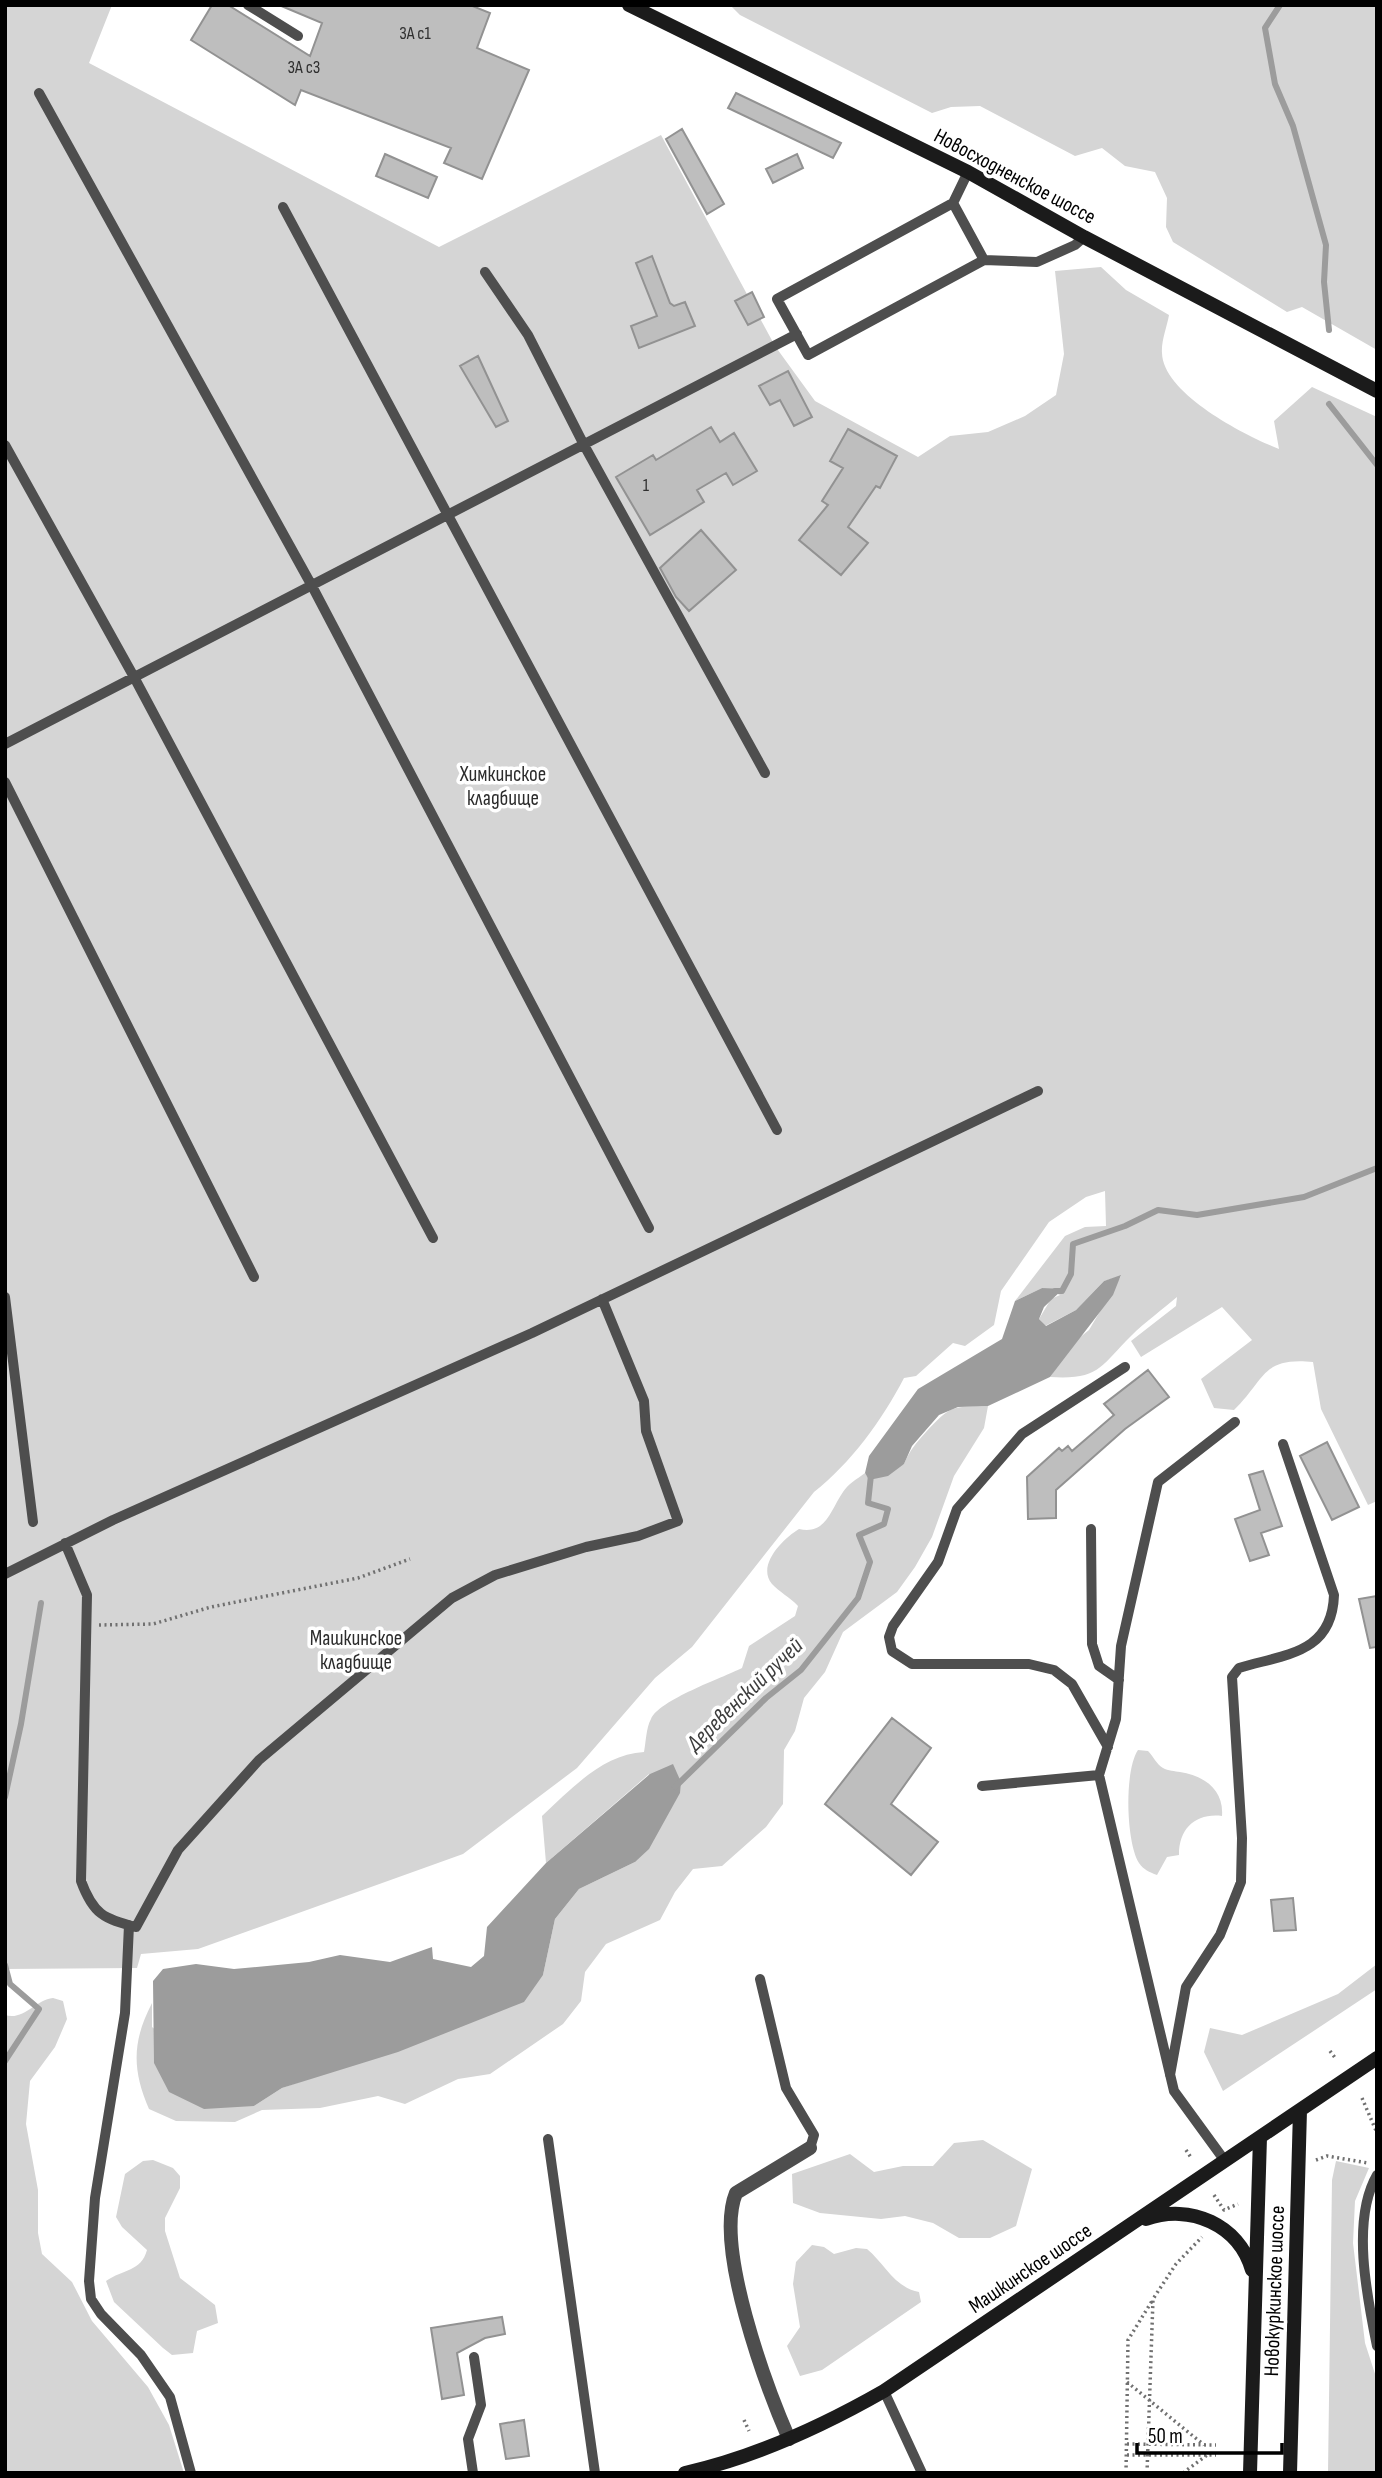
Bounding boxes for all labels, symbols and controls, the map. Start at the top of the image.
house number: 3А с1 [399,23,432,44]
house number: 3А с3 [288,57,320,78]
street label: Новосходненское шоссе [930,123,1100,230]
house number: 1 [643,475,650,496]
park label: Химкинское кладбище [459,762,546,811]
park label: Машкинское кладбище [310,1626,402,1675]
water label: Деревенский ручей [679,1632,809,1759]
street label: Новокуркинское шоссе [1259,2205,1290,2377]
street label: Машкинское шоссе [964,2218,1097,2319]
scale bar [1137,2412,1282,2456]
text: 50 m [1148,2424,1183,2449]

